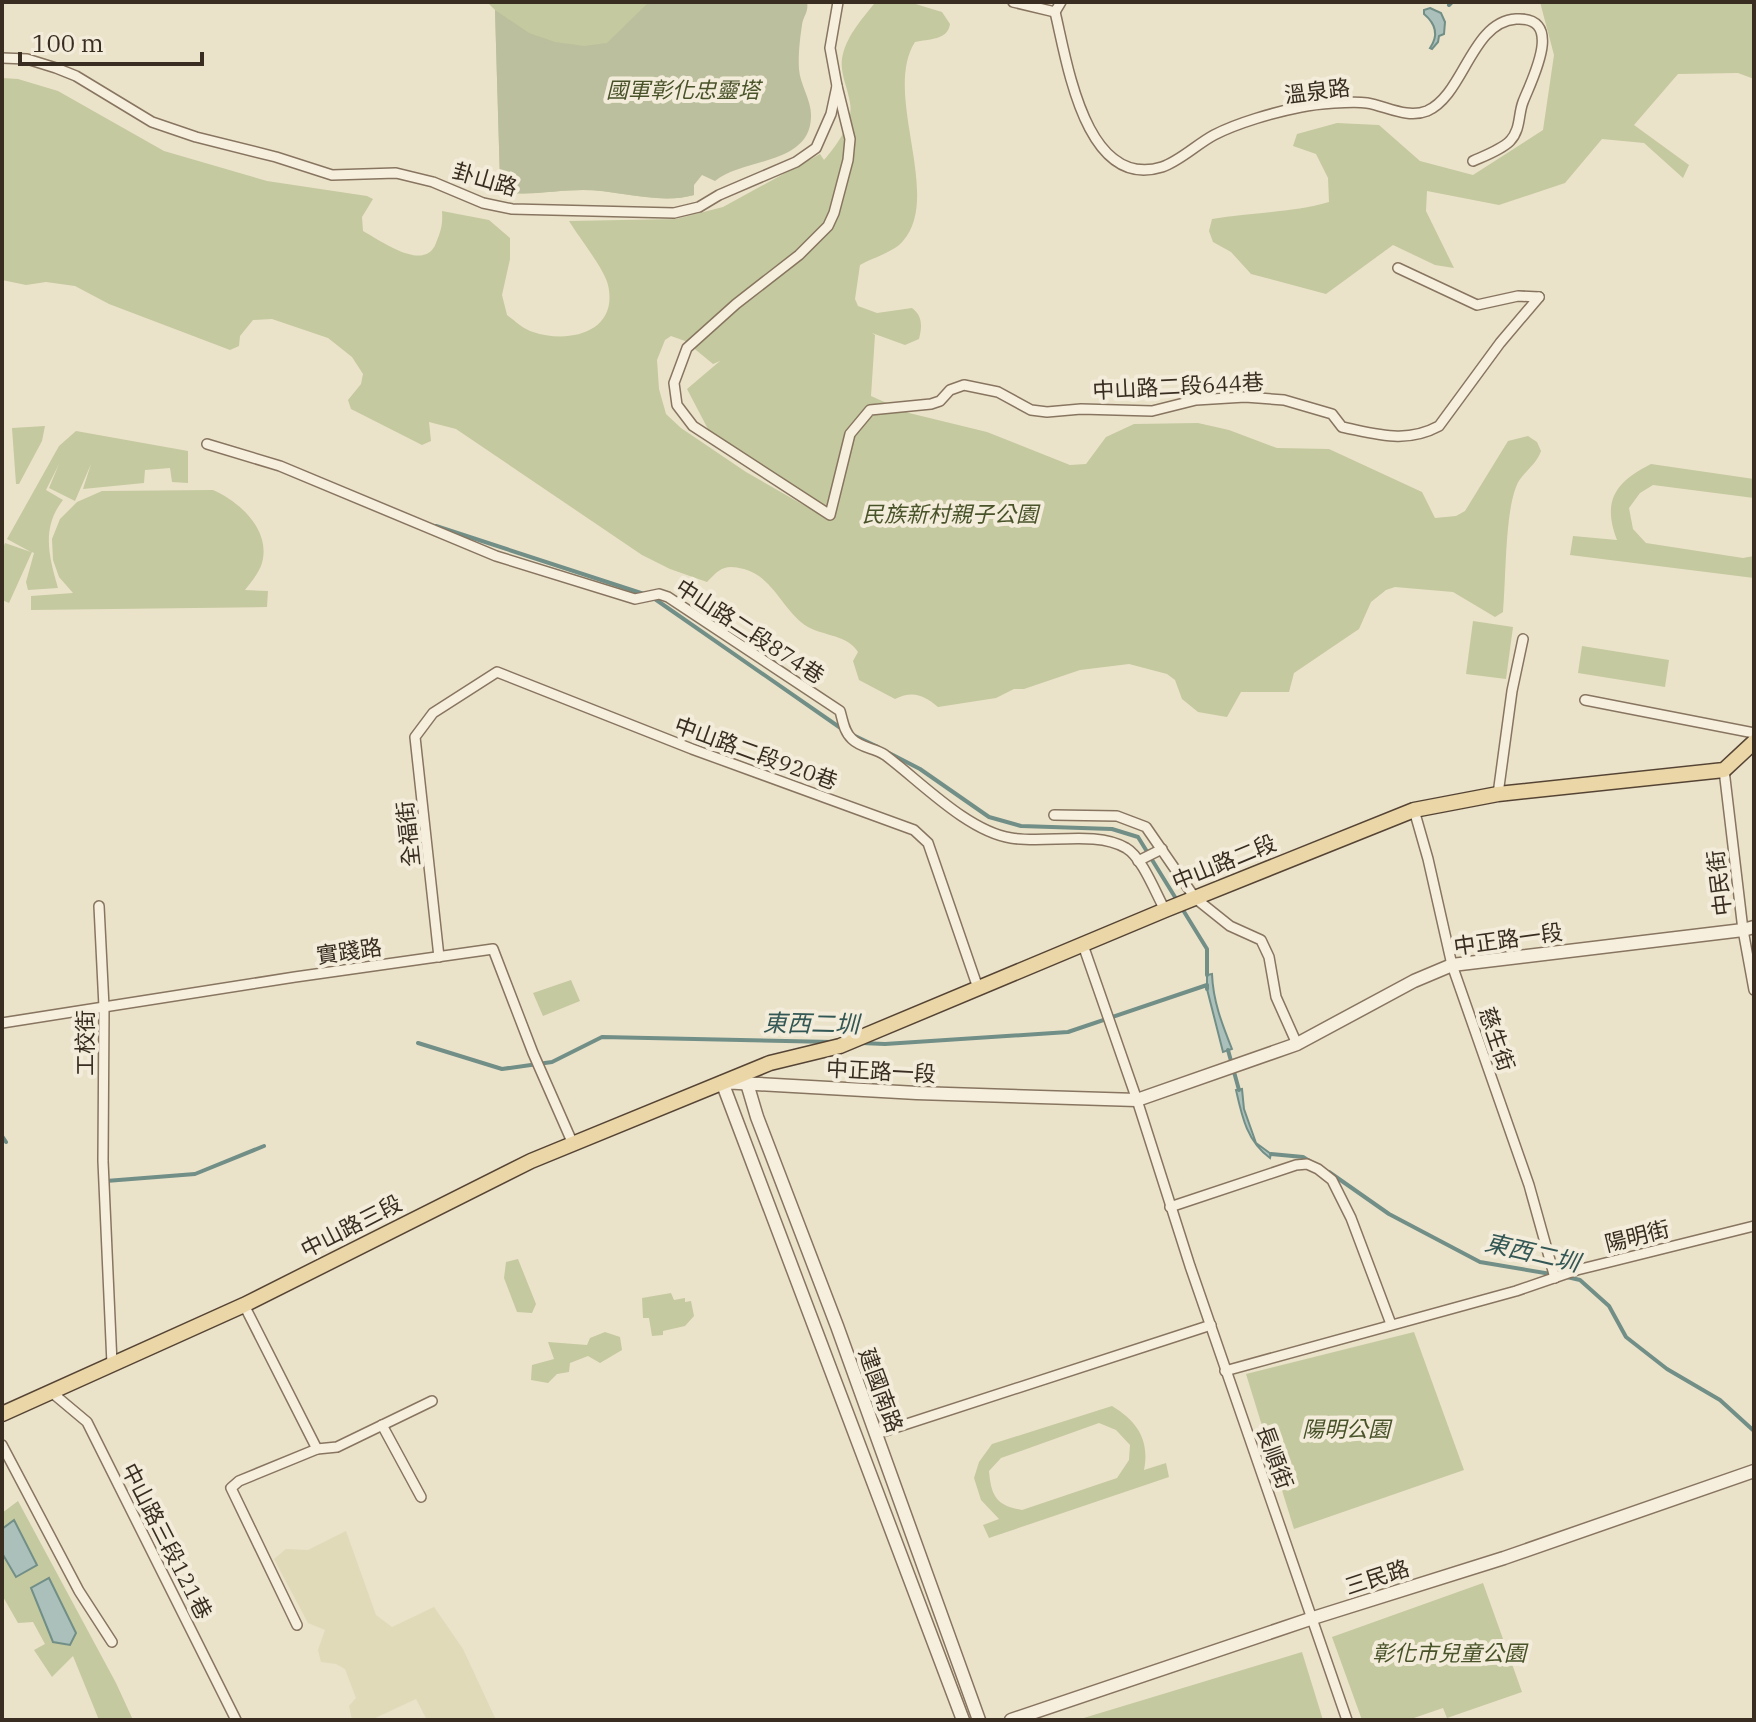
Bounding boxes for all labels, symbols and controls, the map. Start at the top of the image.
scale bar [20,16,202,66]
text: 100 m [32,27,104,59]
street label: 溫泉路 [1282,72,1351,109]
park label: 國軍彰化忠靈塔 [606,75,764,104]
street label: 卦山路 [449,155,521,202]
street label: 中山路二段644巷 [1092,367,1264,404]
park label: 民族新村親子公園 [862,499,1041,528]
street label: 中山路二段874巷 [670,572,830,689]
street label: 中山路二段920巷 [671,710,842,796]
street label: 全福街 [390,800,425,868]
street label: 中山路二段 [1167,827,1280,896]
street label: 中民街 [1700,849,1737,918]
street label: 中正路一段 [1451,916,1564,961]
street label: 實踐路 [314,932,384,969]
street label: 慈生街 [1473,1003,1522,1075]
water label: 東西二圳 [763,1006,862,1040]
street label: 工校街 [70,1010,99,1076]
street label: 中正路一段 [825,1053,937,1088]
street label: 中山路三段 [295,1188,406,1263]
street label: 陽明街 [1601,1213,1672,1258]
water label: 東西二圳 [1482,1226,1586,1279]
street label: 建國南路 [853,1344,910,1436]
park label: 陽明公園 [1302,1414,1393,1443]
street label: 長順街 [1251,1421,1300,1493]
street label: 中山路三段121巷 [116,1458,219,1624]
street label: 三民路 [1341,1553,1413,1601]
park label: 彰化市兒童公園 [1372,1638,1529,1667]

